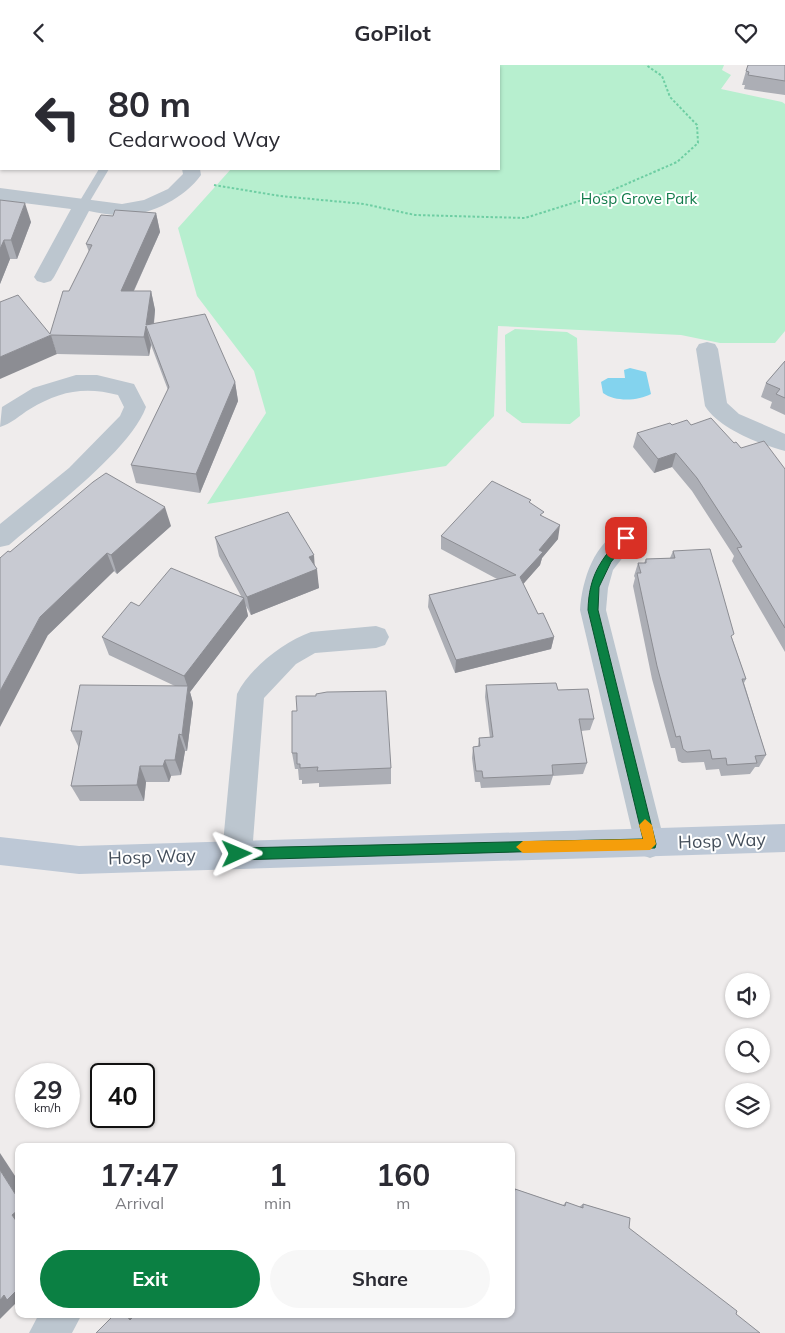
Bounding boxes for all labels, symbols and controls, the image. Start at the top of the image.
icon: back [25,19,53,47]
text: GoPilot [354,19,431,47]
icon: heart [732,19,760,47]
text: 80 m [108,82,191,126]
icon: left [25,85,90,150]
text: Cedarwood Way [108,125,280,153]
park label: Hosp Grove Park [581,189,698,208]
pin [605,517,647,559]
icon: arrive [612,524,640,552]
position arrow [210,827,262,879]
street label: Hosp Way [678,827,767,854]
street label: Hosp Way [108,843,197,870]
map controls [725,973,770,1128]
button: sound [725,973,770,1018]
button: search [725,1028,770,1073]
speed limit sign: 40 [90,1063,155,1128]
text: 29 [32,1074,63,1105]
button: layers [725,1083,770,1128]
text: km/h [34,1100,61,1115]
text: 17:47 [100,1156,179,1194]
text: 1 [269,1156,287,1194]
text: 160 [376,1156,430,1194]
text: Arrival [115,1193,164,1213]
text: min [264,1193,291,1213]
text: m [396,1193,410,1213]
button: Exit [40,1250,260,1308]
button: Share [270,1250,490,1308]

